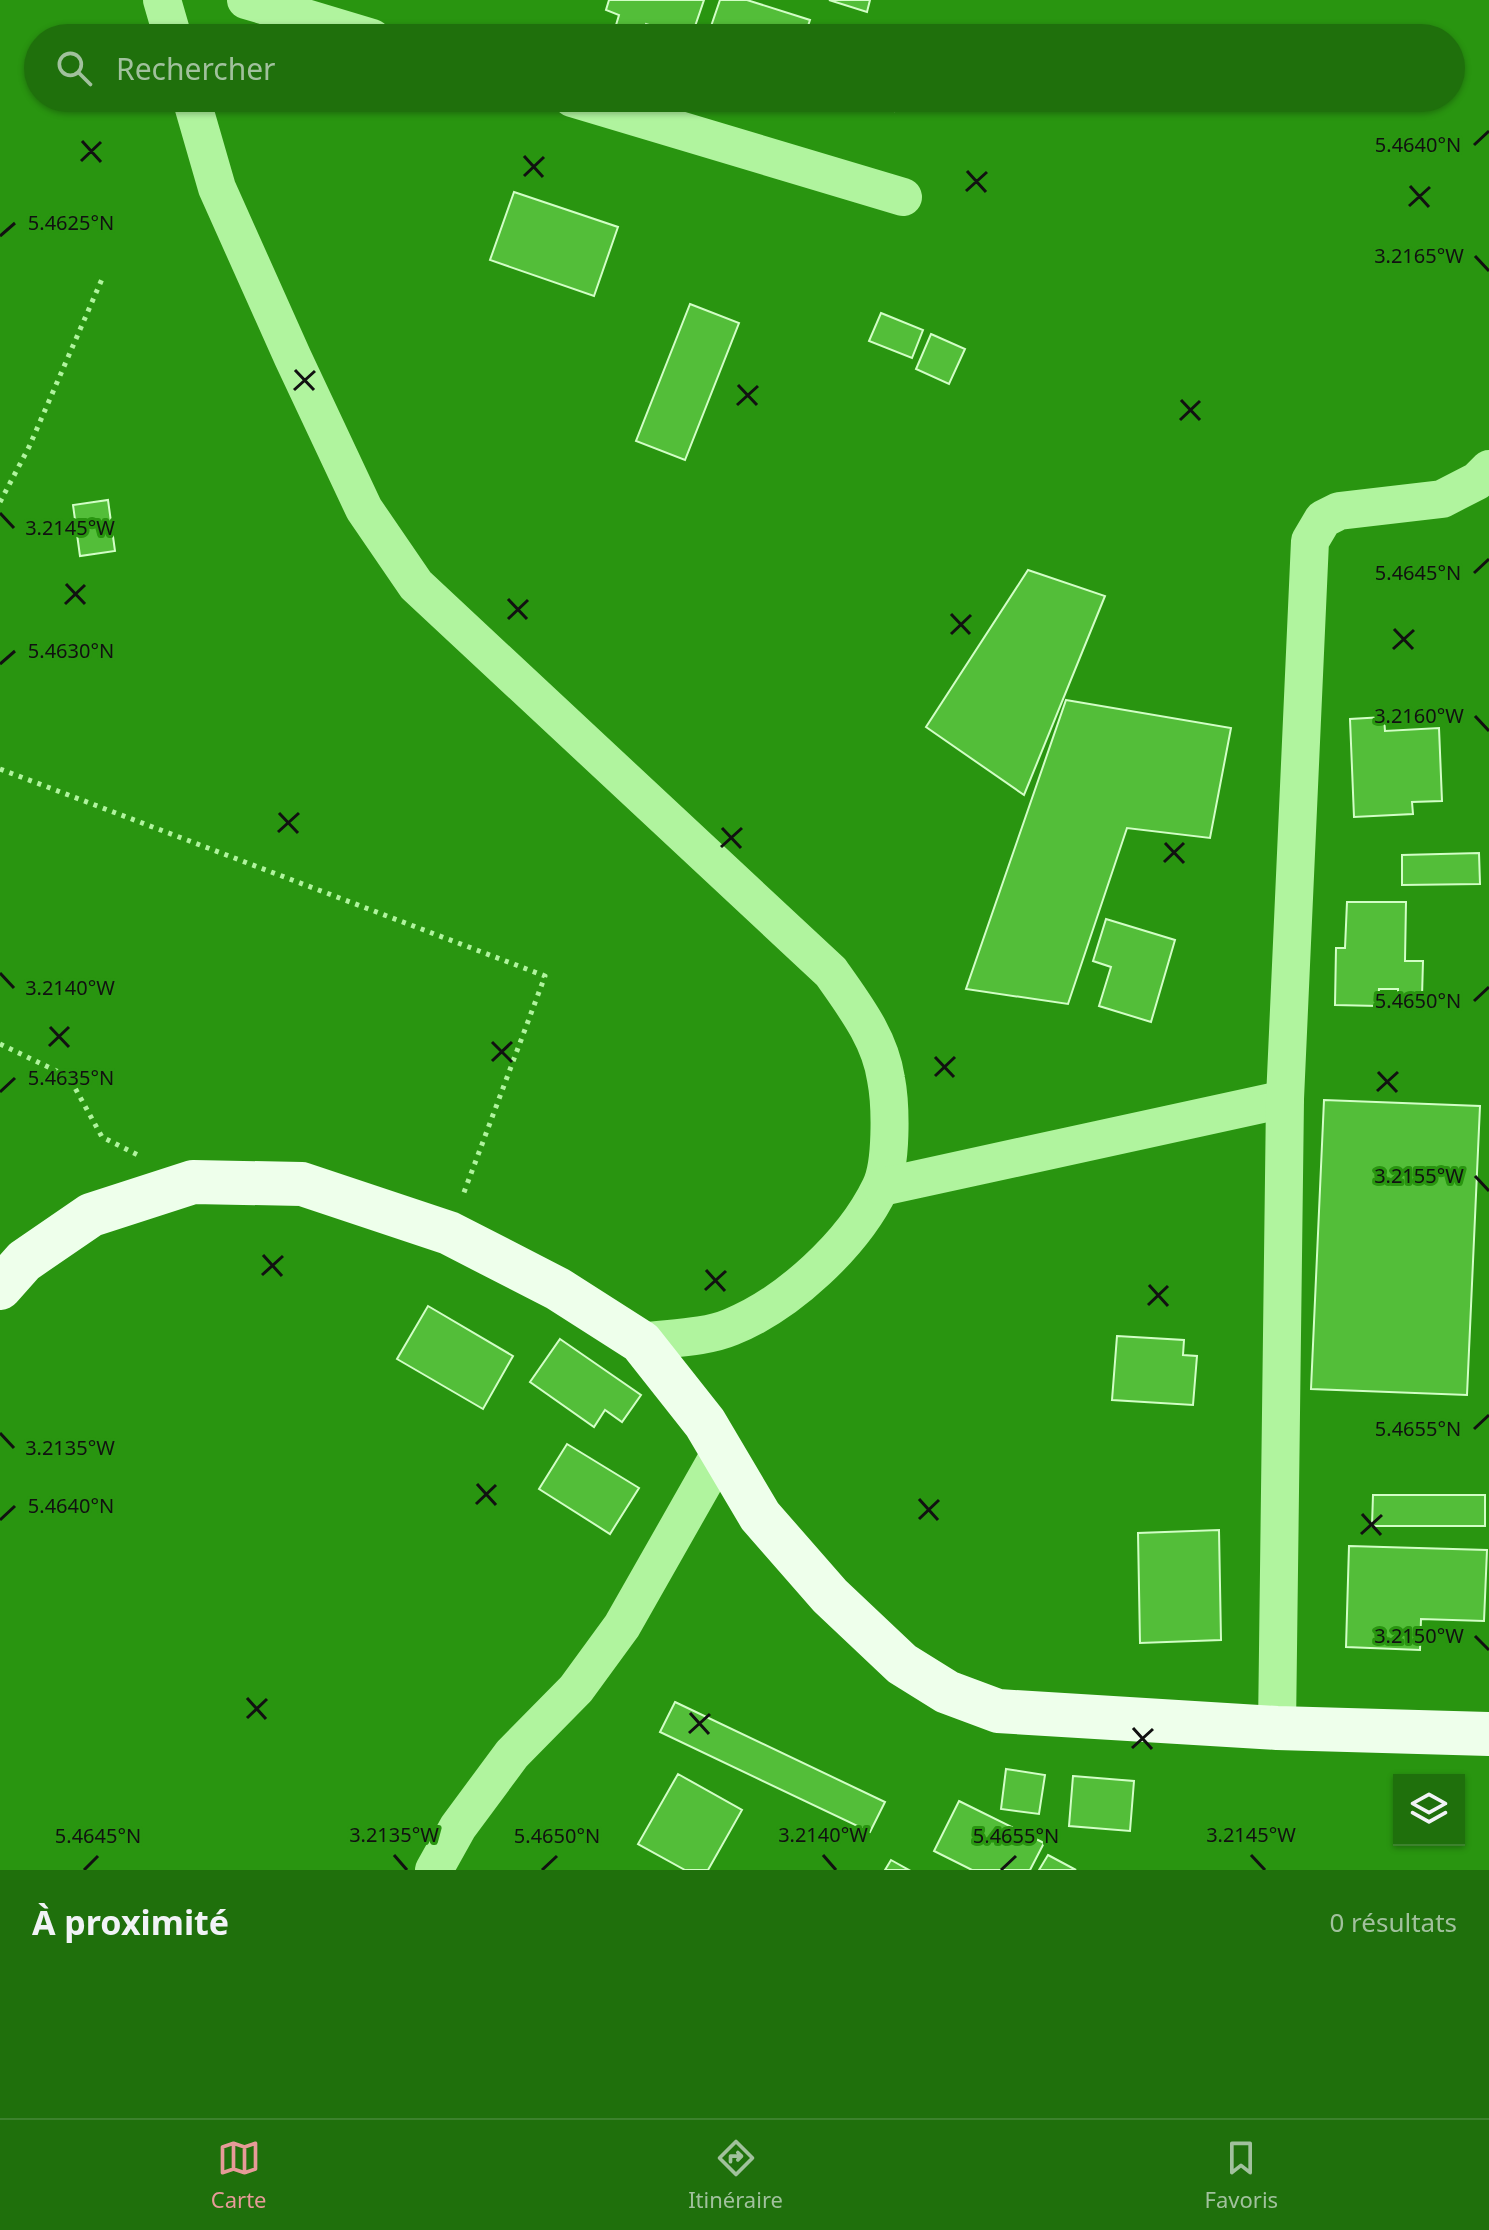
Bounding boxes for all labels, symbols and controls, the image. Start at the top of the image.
search box [24,24,1465,112]
icon: search [52,46,96,90]
text: Rechercher [116,48,275,89]
text: 5.4640°N [1375,131,1461,158]
text: 5.4625°N [28,209,114,236]
text: 3.2165°W [1374,242,1464,269]
text: 3.2145°W [25,514,115,541]
text: 5.4645°N [1375,559,1461,586]
text: 5.4630°N [28,637,114,664]
text: 3.2160°W [1374,702,1464,729]
text: 3.2140°W [25,974,115,1001]
text: 5.4650°N [1375,987,1461,1014]
text: 5.4635°N [28,1064,114,1091]
text: 3.2155°W [1374,1162,1464,1189]
text: 5.4655°N [1375,1415,1461,1442]
text: 3.2135°W [25,1434,115,1461]
text: 5.4640°N [28,1492,114,1519]
text: 3.2150°W [1374,1622,1464,1649]
map controls [1393,1774,1465,1846]
button: layers [1393,1774,1465,1846]
text: 3.2135°W [349,1821,439,1848]
text: 3.2140°W [778,1821,868,1848]
text: 3.2145°W [1206,1821,1296,1848]
text: 5.4645°N [55,1822,141,1849]
text: 5.4650°N [514,1822,600,1849]
text: 5.4655°N [973,1822,1059,1849]
text: À proximité [32,1899,229,1945]
text: 0 résultats [1329,1904,1457,1940]
tab: Carte [211,2136,267,2214]
tab: Itinéraire [688,2136,783,2214]
tab: Favoris [1205,2136,1278,2214]

